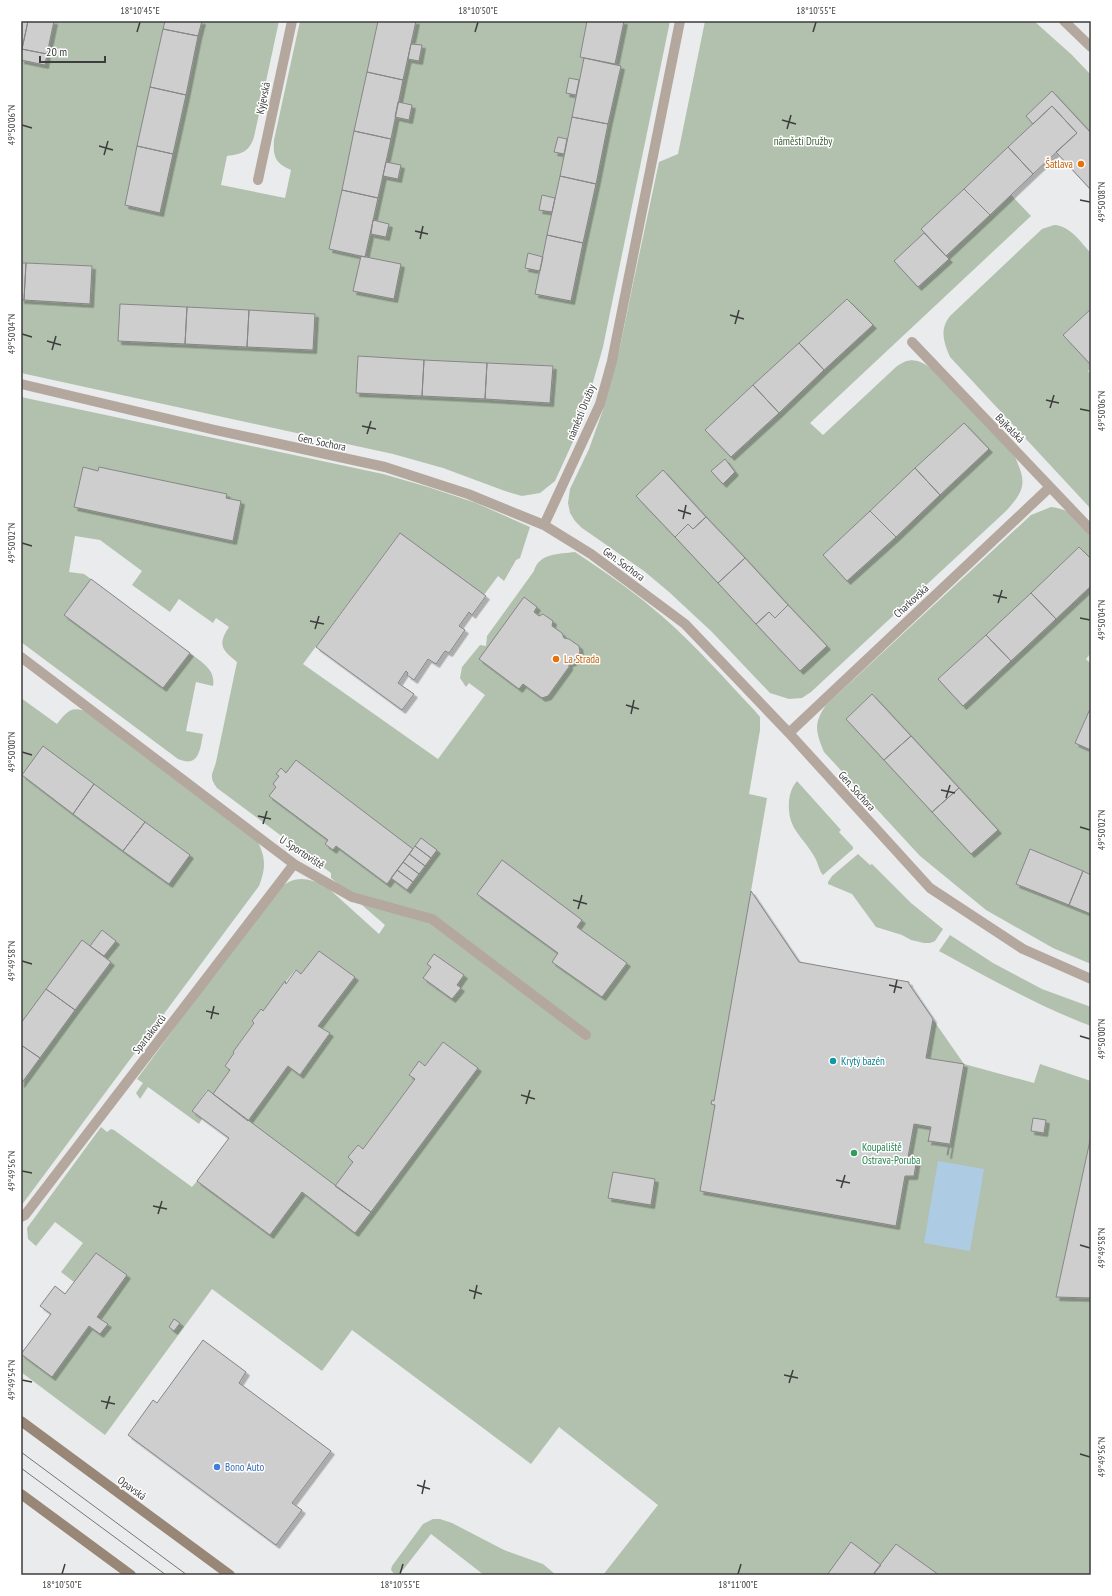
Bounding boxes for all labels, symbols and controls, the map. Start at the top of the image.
text: 18°10'45"E [120,4,160,17]
text: 18°10'50"E [458,4,498,17]
text: 18°10'55"E [796,4,836,17]
scale bar [40,38,105,64]
text: 20 m [46,44,67,59]
street label: Kyjevská [253,81,273,115]
text: 49°50'06"N [5,105,18,145]
park label: náměstí Družby [774,134,833,148]
place label: Šatlava [1045,157,1073,171]
marker: Šatlava [1076,159,1086,169]
text: 49°50'08"N [1095,182,1108,222]
text: 49°50'04"N [5,314,18,354]
street label: náměstí Družby [564,381,599,442]
text: 49°50'06"N [1095,391,1108,431]
street label: Bajkalská [993,410,1027,446]
street label: Gen. Sochora [297,430,347,454]
text: 49°50'02"N [5,523,18,563]
street label: Gen. Sochora [600,544,648,584]
street label: Charkovská [891,581,931,621]
text: 49°50'04"N [1095,600,1108,640]
place label: La Strada [564,652,599,666]
marker: La Strada [551,654,561,664]
text: 49°50'00"N [5,732,18,772]
street label: Gen. Sochora [835,768,879,814]
text: 49°50'02"N [1095,810,1108,850]
street label: U Sportoviště [277,832,328,872]
text: 49°49'58"N [5,941,18,981]
street label: Spartakovců [129,1011,169,1057]
text: 49°50'00"N [1095,1019,1108,1059]
place label: Krytý bazén [841,1054,885,1068]
marker: Krytý bazén [828,1056,838,1066]
place label: Koupaliště Ostrava-Poruba [862,1140,920,1167]
marker: Koupaliště Ostrava-Poruba [849,1148,859,1158]
text: 49°49'56"N [5,1151,18,1191]
text: 49°49'58"N [1095,1228,1108,1268]
text: 49°49'54"N [5,1360,18,1400]
text: 49°49'56"N [1095,1437,1108,1477]
place label: Bono Auto [225,1460,264,1474]
marker: Bono Auto [212,1462,222,1472]
street label: Opavská [115,1473,149,1503]
text: 18°10'50"E [42,1578,82,1591]
text: 18°10'55"E [380,1578,420,1591]
text: 18°11'00"E [718,1578,758,1591]

